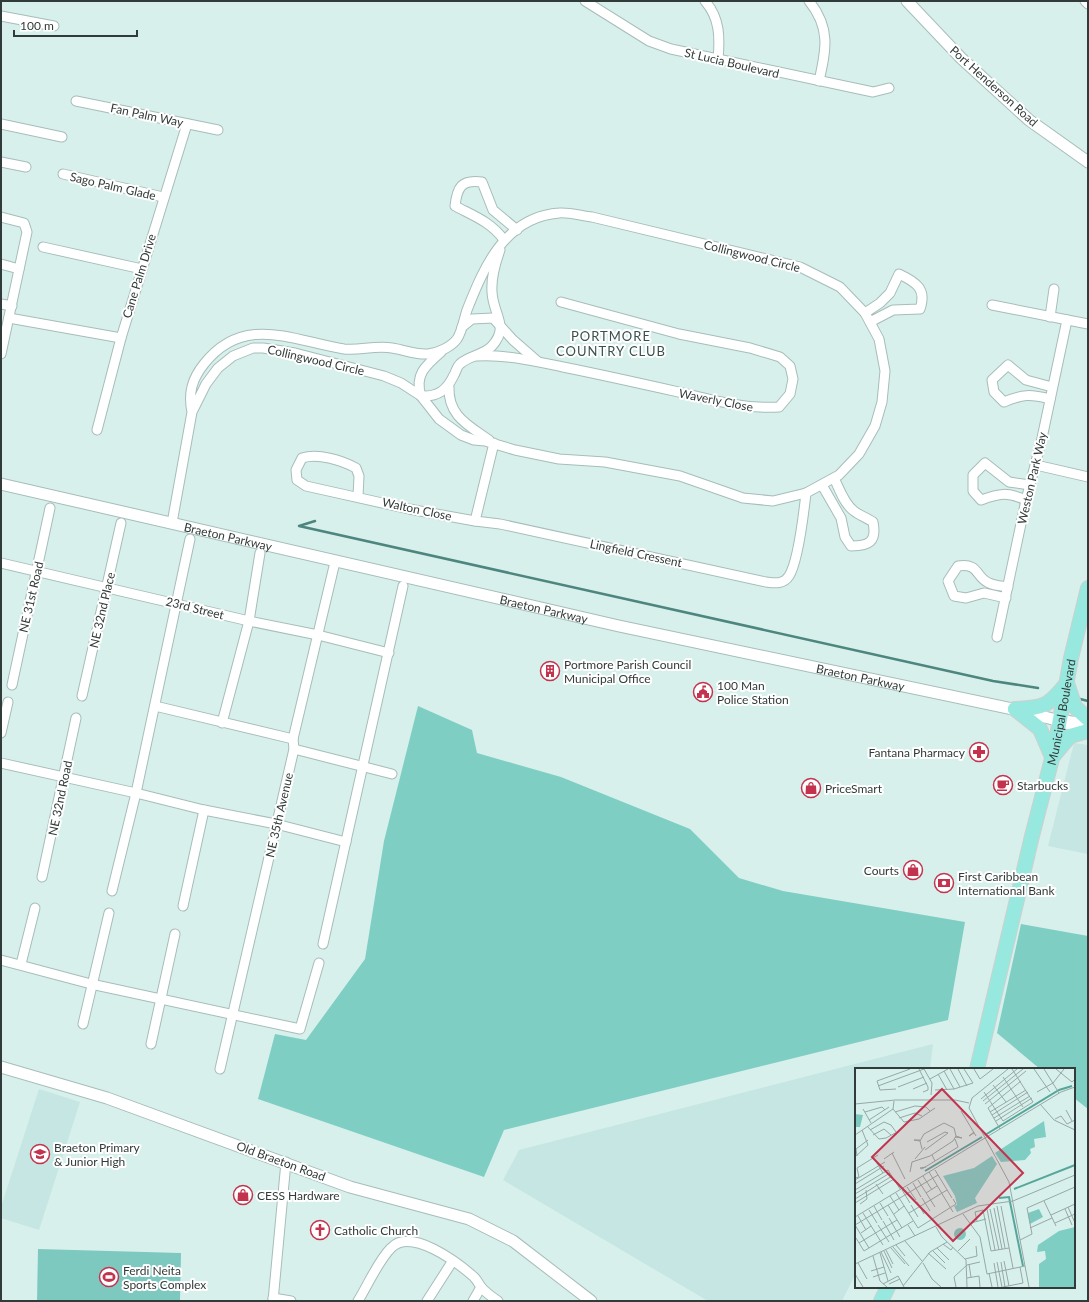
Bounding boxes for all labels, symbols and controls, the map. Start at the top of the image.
scale bar [14,12,137,38]
text: 100 m [20,18,54,33]
street label: Port Henderson Road [947,43,1041,129]
street label: St Lucia Boulevard [683,45,781,81]
street label: Fan Palm Way [109,100,186,130]
street label: Sago Palm Glade [69,169,157,203]
street label: Cane Palm Drive [119,232,159,320]
street label: Collingwood Circle [702,237,802,275]
district label: PORTMORE COUNTRY CLUB [556,328,666,359]
street label: Collingwood Circle [266,342,366,378]
street label: Waverly Close [678,385,754,415]
street label: Weston Park Way [1014,430,1050,526]
street label: Walton Close [381,494,453,524]
street label: Braeton Parkway [183,519,274,554]
street label: Lingfield Cressent [589,536,684,570]
street label: NE 31st Road [16,560,46,634]
street label: NE 32nd Place [86,571,118,649]
street label: Braeton Parkway [498,591,590,626]
street label: 23rd Street [164,594,226,623]
place label: Portmore Parish Council Municipal Office [564,657,691,686]
street label: Municipal Boulevard [1043,658,1078,766]
building icon: Portmore Parish Council Municipal Office [539,660,561,682]
street label: Braeton Parkway [815,660,907,694]
place label: 100 Man Police Station [717,678,789,707]
public building icon: 100 Man Police Station [692,681,714,703]
pharmacy icon: Fantana Pharmacy [968,741,990,763]
place label: Fantana Pharmacy [869,745,966,760]
street label: NE 32nd Road [45,759,75,837]
street label: NE 35th Avenue [262,771,296,859]
cafe icon: Starbucks [992,774,1014,796]
shop icon: PriceSmart [800,777,822,799]
place label: Starbucks [1017,778,1068,793]
place label: PriceSmart [825,781,883,796]
shop icon: Courts [902,859,924,881]
place label: Courts [864,863,899,878]
place label: First Caribbean International Bank [958,869,1056,898]
bank icon: First Caribbean International Bank [933,872,955,894]
inset map [855,1068,1075,1288]
street label: Old Braeton Road [234,1138,328,1184]
place label: Braeton Primary & Junior High [54,1140,141,1169]
school or university icon: Braeton Primary & Junior High [29,1143,51,1165]
shop icon: CESS Hardware [232,1184,254,1206]
place label: CESS Hardware [257,1188,340,1203]
church icon: Catholic Church [309,1219,331,1241]
place label: Catholic Church [334,1223,418,1238]
place label: Ferdi Neita Sports Complex [123,1263,206,1292]
sports icon: Ferdi Neita Sports Complex [98,1266,120,1288]

